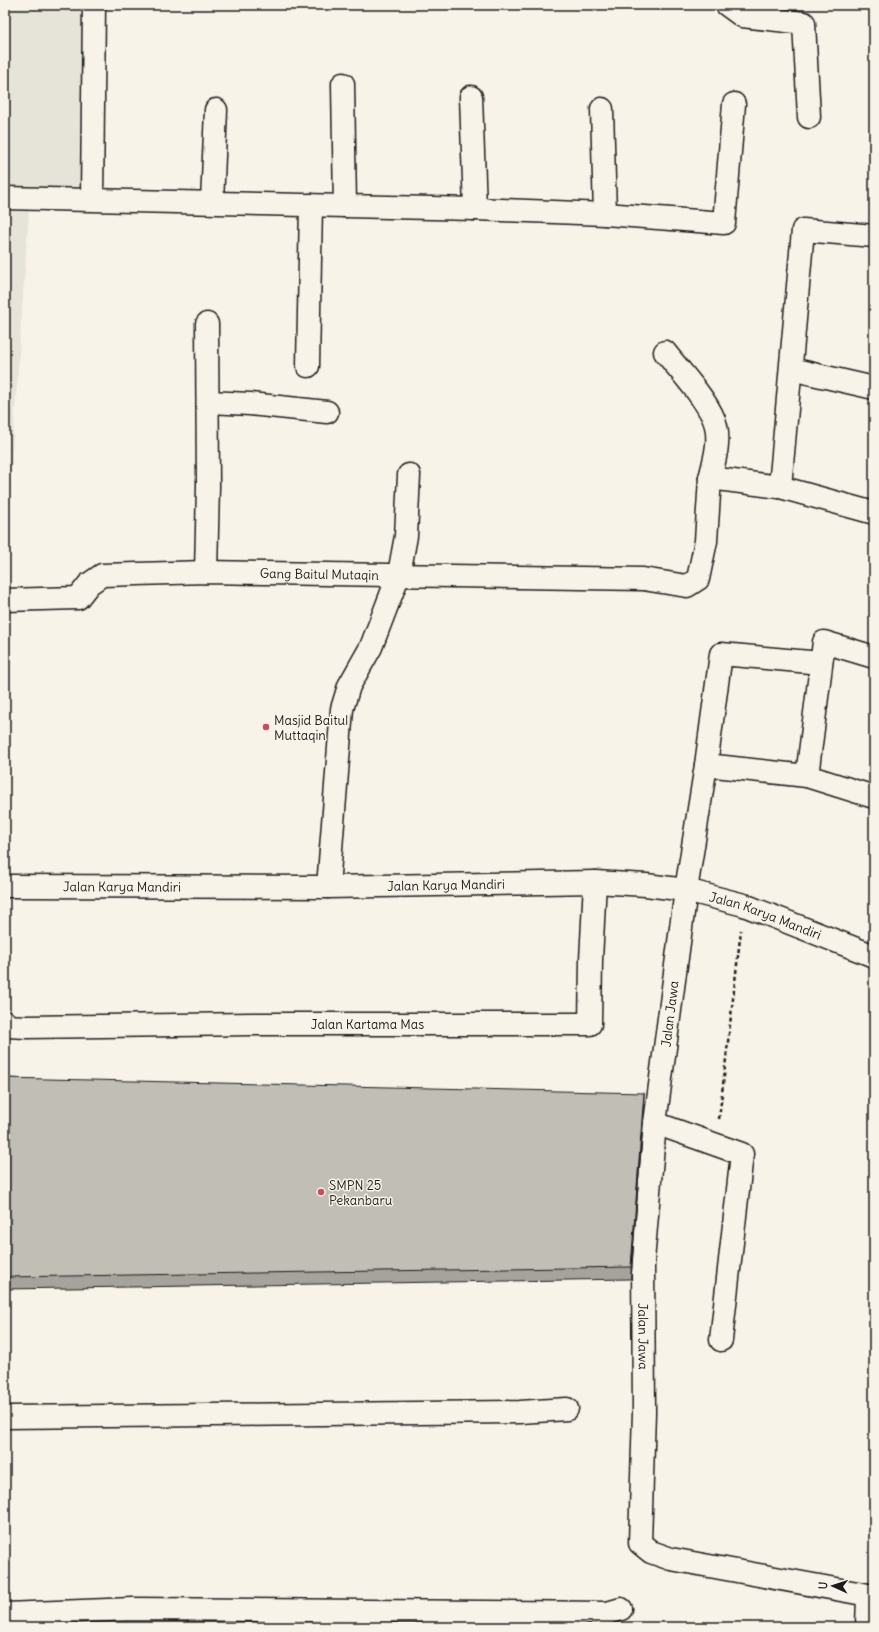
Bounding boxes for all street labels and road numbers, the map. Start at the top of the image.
street label: Gang Baitul Mutaqin [260,564,379,583]
street label: Jalan Karya Mandiri [387,875,505,894]
street label: Jalan Karya Mandiri [63,878,181,895]
street label: Jalan Karya Mandiri [708,888,824,943]
street label: Jalan Jawa [658,980,682,1048]
street label: Jalan Kartama Mas [311,1016,424,1033]
street label: Jalan Jawa [635,1303,652,1370]

